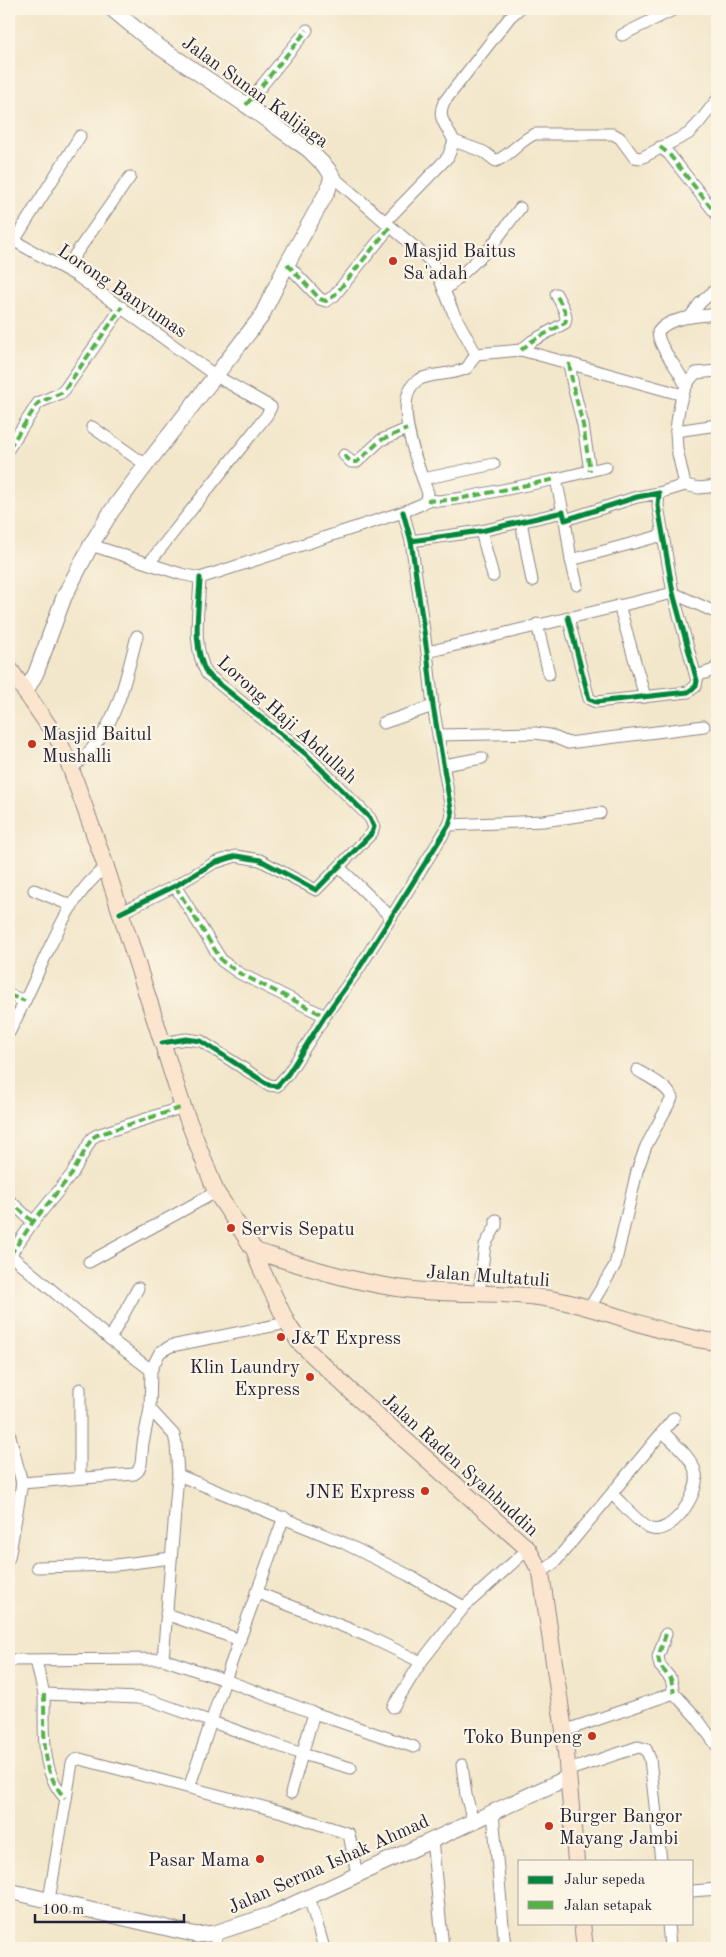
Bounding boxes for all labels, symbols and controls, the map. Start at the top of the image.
street label: Jalan Sunan Kalijaga [178,34,332,153]
street label: Lorong Banyumas [54,242,189,342]
place label: Masjid Baitus Sa'adah [403,243,516,284]
marker: Masjid Baitus Sa'adah [387,255,399,267]
street label: Lorong Haji Abdullah [213,653,360,788]
place label: Masjid Baitul Mushalli [42,726,152,767]
marker: Masjid Baitul Mushalli [26,738,38,750]
place label: Servis Sepatu [241,1221,355,1240]
marker: Servis Sepatu [225,1222,237,1234]
street label: Jalan Multatuli [425,1264,550,1291]
place label: J&T Express [291,1330,401,1349]
marker: J&T Express [275,1331,287,1343]
place label: Klin Laundry Express [189,1359,300,1400]
marker: Klin Laundry Express [304,1371,316,1383]
street label: Jalan Raden Syahbuddin [378,1391,541,1541]
place label: JNE Express [306,1484,415,1503]
marker: JNE Express [419,1485,431,1497]
place label: Toko Bunpeng [463,1729,583,1748]
marker: Toko Bunpeng [586,1730,598,1742]
place label: Burger Bangor Mayang Jambi [559,1808,683,1849]
street label: Jalan Serma Ishak Ahmad [226,1812,432,1918]
marker: Burger Bangor Mayang Jambi [543,1820,555,1832]
place label: Pasar Mama [148,1852,251,1871]
marker: Pasar Mama [254,1853,266,1865]
legend [518,1860,694,1924]
text: Jalur sepeda [564,1873,646,1888]
scale bar [35,1892,184,1924]
text: Jalan setapak [564,1899,653,1914]
text: 100 m [42,1903,84,1918]

